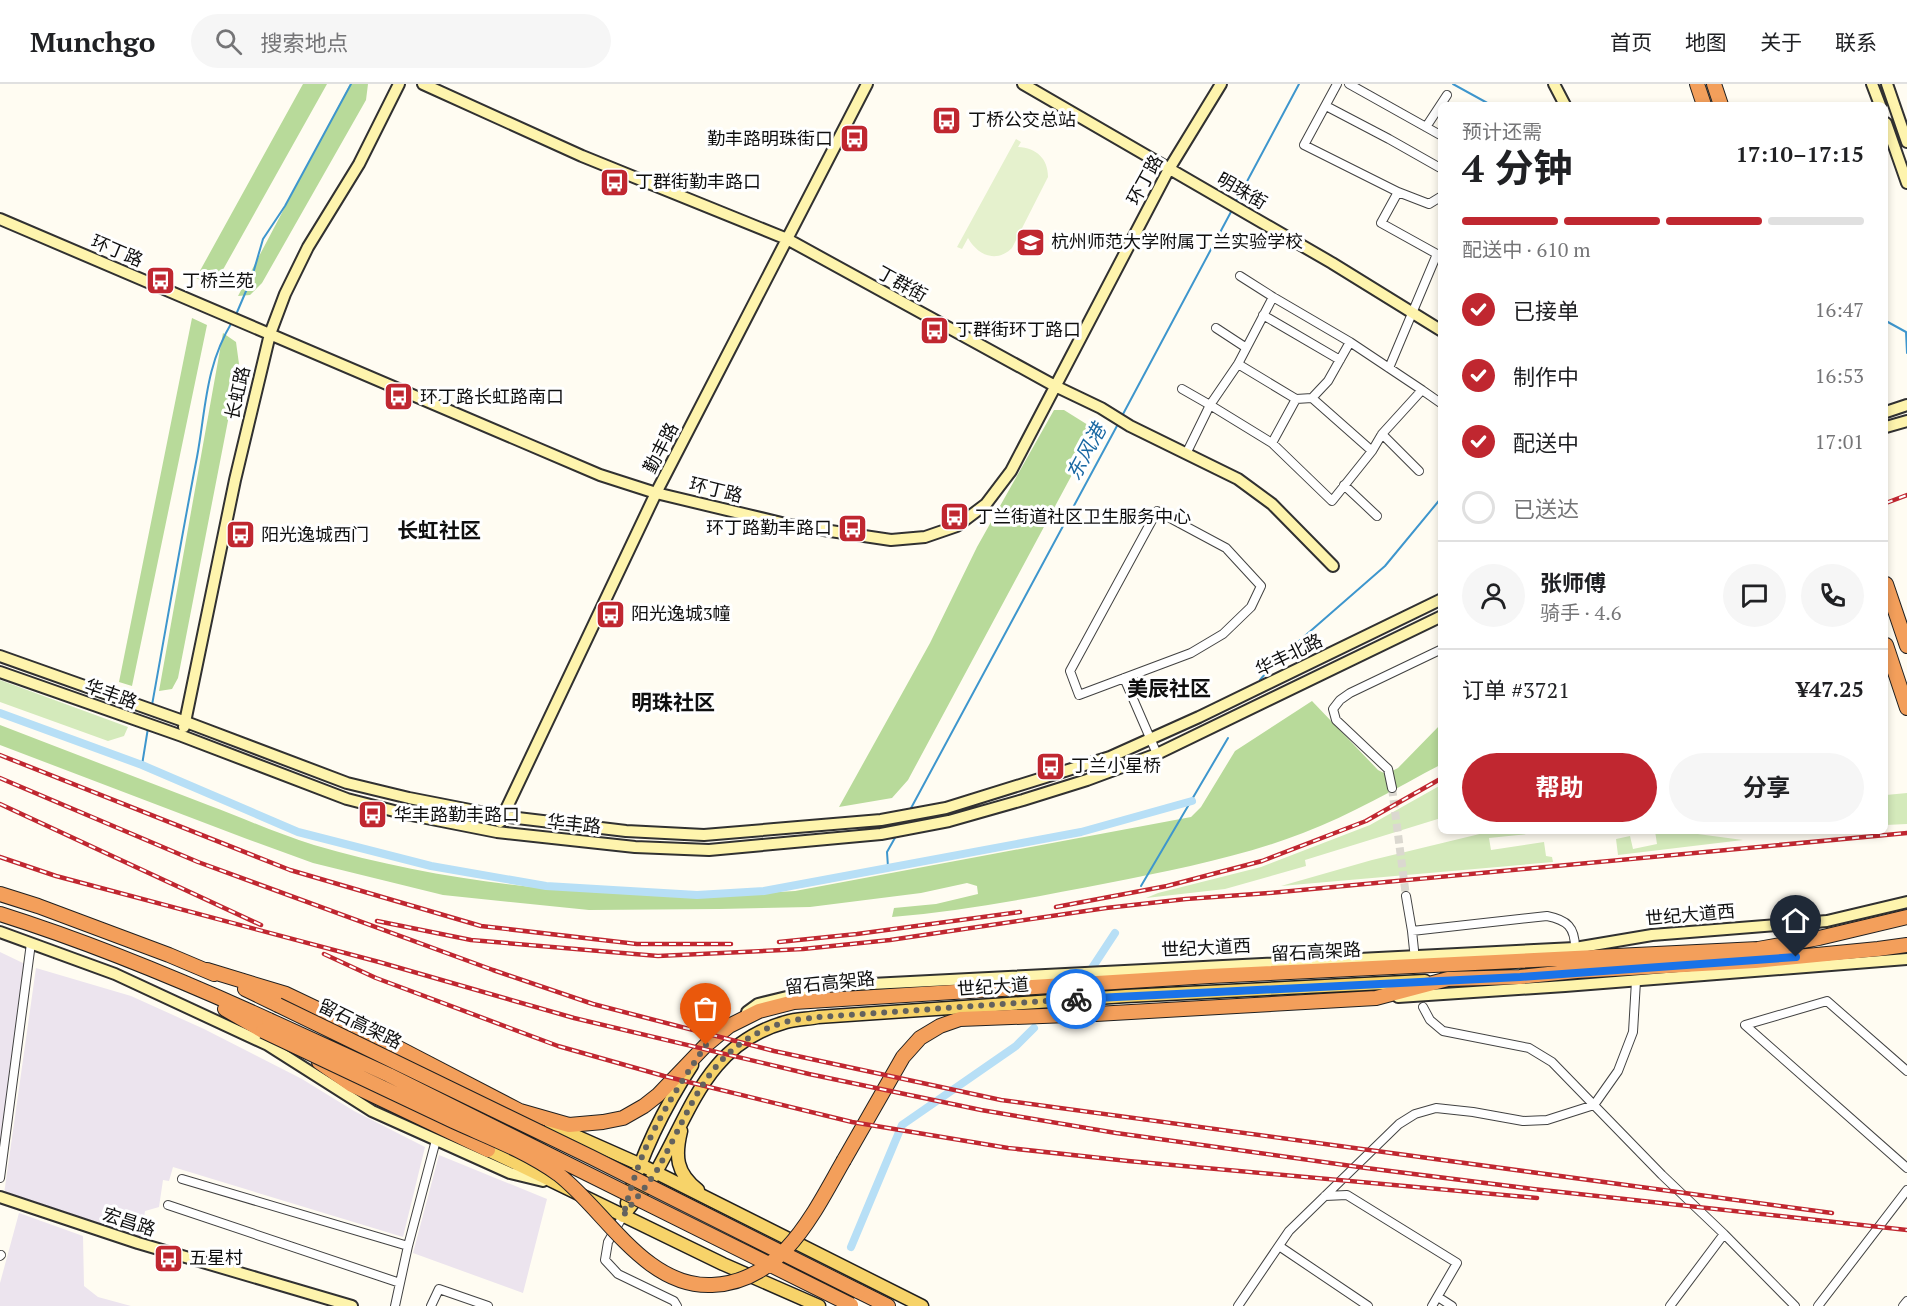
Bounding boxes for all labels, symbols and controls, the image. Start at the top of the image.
search box [191,14,611,68]
text: Munchgo [30,23,155,60]
icon: search [212,25,245,58]
text: 搜索地点 [260,28,348,57]
text: 首页 [1610,28,1652,56]
text: 地图 [1685,28,1727,56]
text: 关于 [1760,28,1802,56]
text: 联系 [1835,28,1877,56]
bus stop icon: 丁桥公交总站 [931,104,963,136]
place label: 丁桥公交总站 [968,107,1076,131]
text: 预计还需 [1462,118,1542,145]
bus stop icon: 勤丰路明珠街口 [838,123,870,155]
place label: 勤丰路明珠街口 [707,126,833,150]
text: 17:10–17:15 [1736,139,1864,168]
text: 4 分钟 [1462,141,1573,193]
street label: 环丁路 [1121,150,1168,209]
bus stop icon: 丁群街勤丰路口 [598,166,630,198]
street label: 明珠街 [1213,166,1272,214]
place label: 丁群街勤丰路口 [635,169,761,193]
school or university icon: 杭州师范大学附属丁兰实验学校 [1014,226,1046,258]
street label: 环丁路 [88,228,147,272]
place label: 杭州师范大学附属丁兰实验学校 [1051,229,1303,253]
text: 配送中 · 610 m [1462,236,1591,263]
street label: 丁群街 [873,260,932,307]
bus stop icon: 丁桥兰苑 [145,265,177,297]
place label: 丁桥兰苑 [182,268,254,292]
icon: check [1462,293,1495,326]
text: 已接单 [1513,296,1579,325]
text: 16:47 [1815,296,1864,323]
bus stop icon: 丁群街环丁路口 [918,314,950,346]
place label: 丁群街环丁路口 [955,317,1081,341]
icon: check [1462,359,1495,392]
text: 制作中 [1513,362,1579,391]
text: 16:53 [1815,362,1864,389]
street label: 长虹路 [219,364,255,422]
bus stop icon: 环丁路长虹路南口 [383,381,415,413]
place label: 环丁路长虹路南口 [420,384,564,408]
water label: 东风港 [1060,416,1113,485]
street label: 勤丰路 [637,418,683,477]
icon: check [1462,425,1495,458]
text: 配送中 [1513,428,1579,457]
text: 17:01 [1815,428,1864,455]
street label: 环丁路 [687,471,745,507]
text: 已送达 [1513,494,1579,523]
bus stop icon: 丁兰街道社区卫生服务中心 [938,501,970,533]
place label: 丁兰街道社区卫生服务中心 [975,504,1191,528]
bus stop icon: 环丁路勤丰路口 [837,512,869,544]
place label: 环丁路勤丰路口 [706,515,832,539]
district label: 长虹社区 [397,516,481,544]
bus stop icon: 阳光逸城西门 [224,519,256,551]
place label: 阳光逸城西门 [261,522,369,546]
button: person [1462,564,1525,627]
button: chat [1723,564,1786,627]
button: phone [1801,564,1864,627]
text: 张师傅 [1540,568,1606,597]
bus stop icon: 阳光逸城3幢 [594,598,626,630]
text: 骑手 · 4.6 [1540,599,1621,626]
place label: 阳光逸城3幢 [631,601,731,625]
street label: 华丰北路 [1251,628,1326,681]
street label: 华丰路 [82,673,141,714]
district label: 美辰社区 [1127,674,1211,702]
text: ¥47.25 [1797,674,1864,703]
text: 订单 #3721 [1462,675,1570,704]
district label: 明珠社区 [631,688,715,716]
bus stop icon: 丁兰小星桥 [1034,750,1066,782]
place label: 丁兰小星桥 [1071,753,1161,777]
button: 帮助 [1462,753,1657,822]
button: 分享 [1669,753,1864,822]
bus stop icon: 华丰路勤丰路口 [357,799,389,831]
place label: 华丰路勤丰路口 [394,802,520,826]
street label: 华丰路 [546,808,602,838]
pin [1770,895,1821,957]
street label: 世纪大道西 [1644,898,1736,930]
icon: home [1779,904,1812,937]
street label: 世纪大道西 [1160,933,1252,961]
street label: 留石高架路 [1270,937,1362,965]
street label: 留石高架路 [784,965,876,999]
courier [1046,969,1106,1029]
street label: 世纪大道 [956,972,1030,1000]
pin [680,983,731,1045]
icon: bike [1060,983,1093,1016]
icon: bag [689,992,722,1025]
street label: 留石高架路 [315,993,406,1054]
street label: 宏昌路 [100,1201,159,1241]
bus stop icon: 五星村 [152,1242,184,1274]
place label: 五星村 [189,1245,243,1269]

